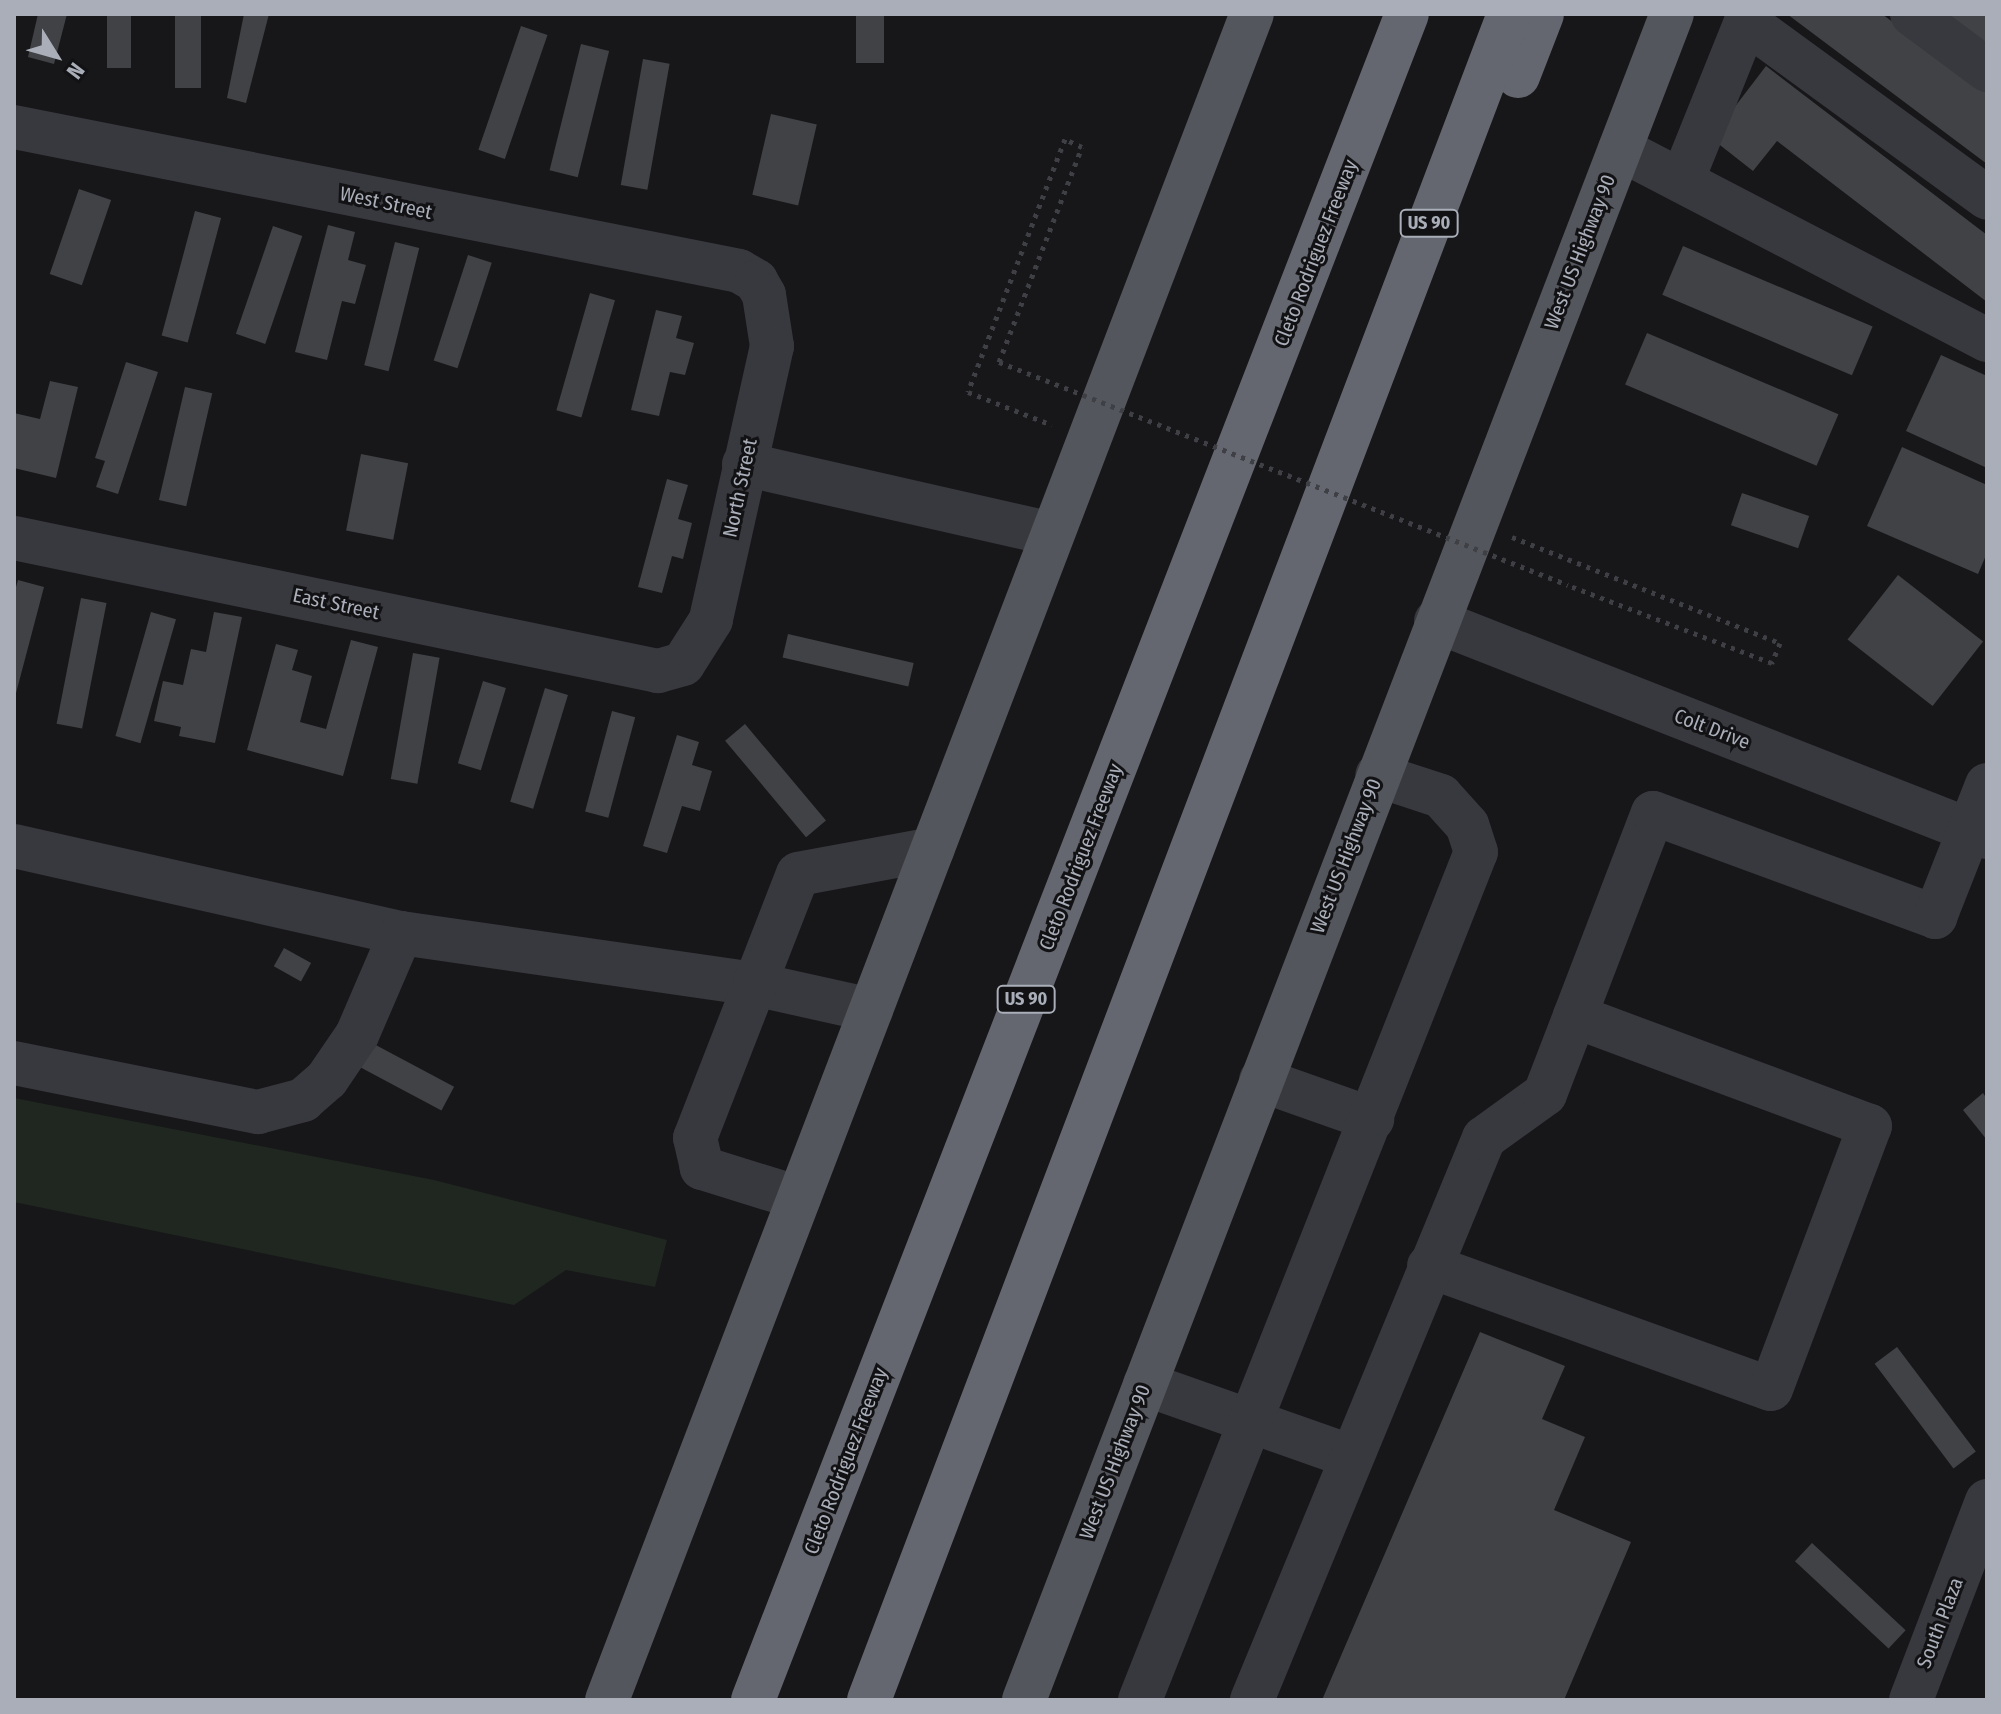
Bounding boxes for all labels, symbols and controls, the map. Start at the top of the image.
north arrow [16,16,96,96]
text: N [61,57,90,84]
street label: Cleto Rodriguez Freeway [1269,156,1363,350]
street label: West US Highway 90 [1539,171,1621,333]
street label: West Street [338,182,434,224]
road number: US 90 [1399,209,1459,237]
street label: North Street [718,436,762,540]
street label: East Street [291,583,381,625]
street label: Colt Drive [1671,704,1753,754]
street label: Cleto Rodriguez Freeway [1034,760,1128,954]
street label: West US Highway 90 [1305,775,1387,937]
road number: US 90 [996,985,1056,1013]
street label: Cleto Rodriguez Freeway [799,1364,893,1558]
street label: West US Highway 90 [1074,1381,1156,1543]
street label: South Plaza [1912,1574,1968,1672]

